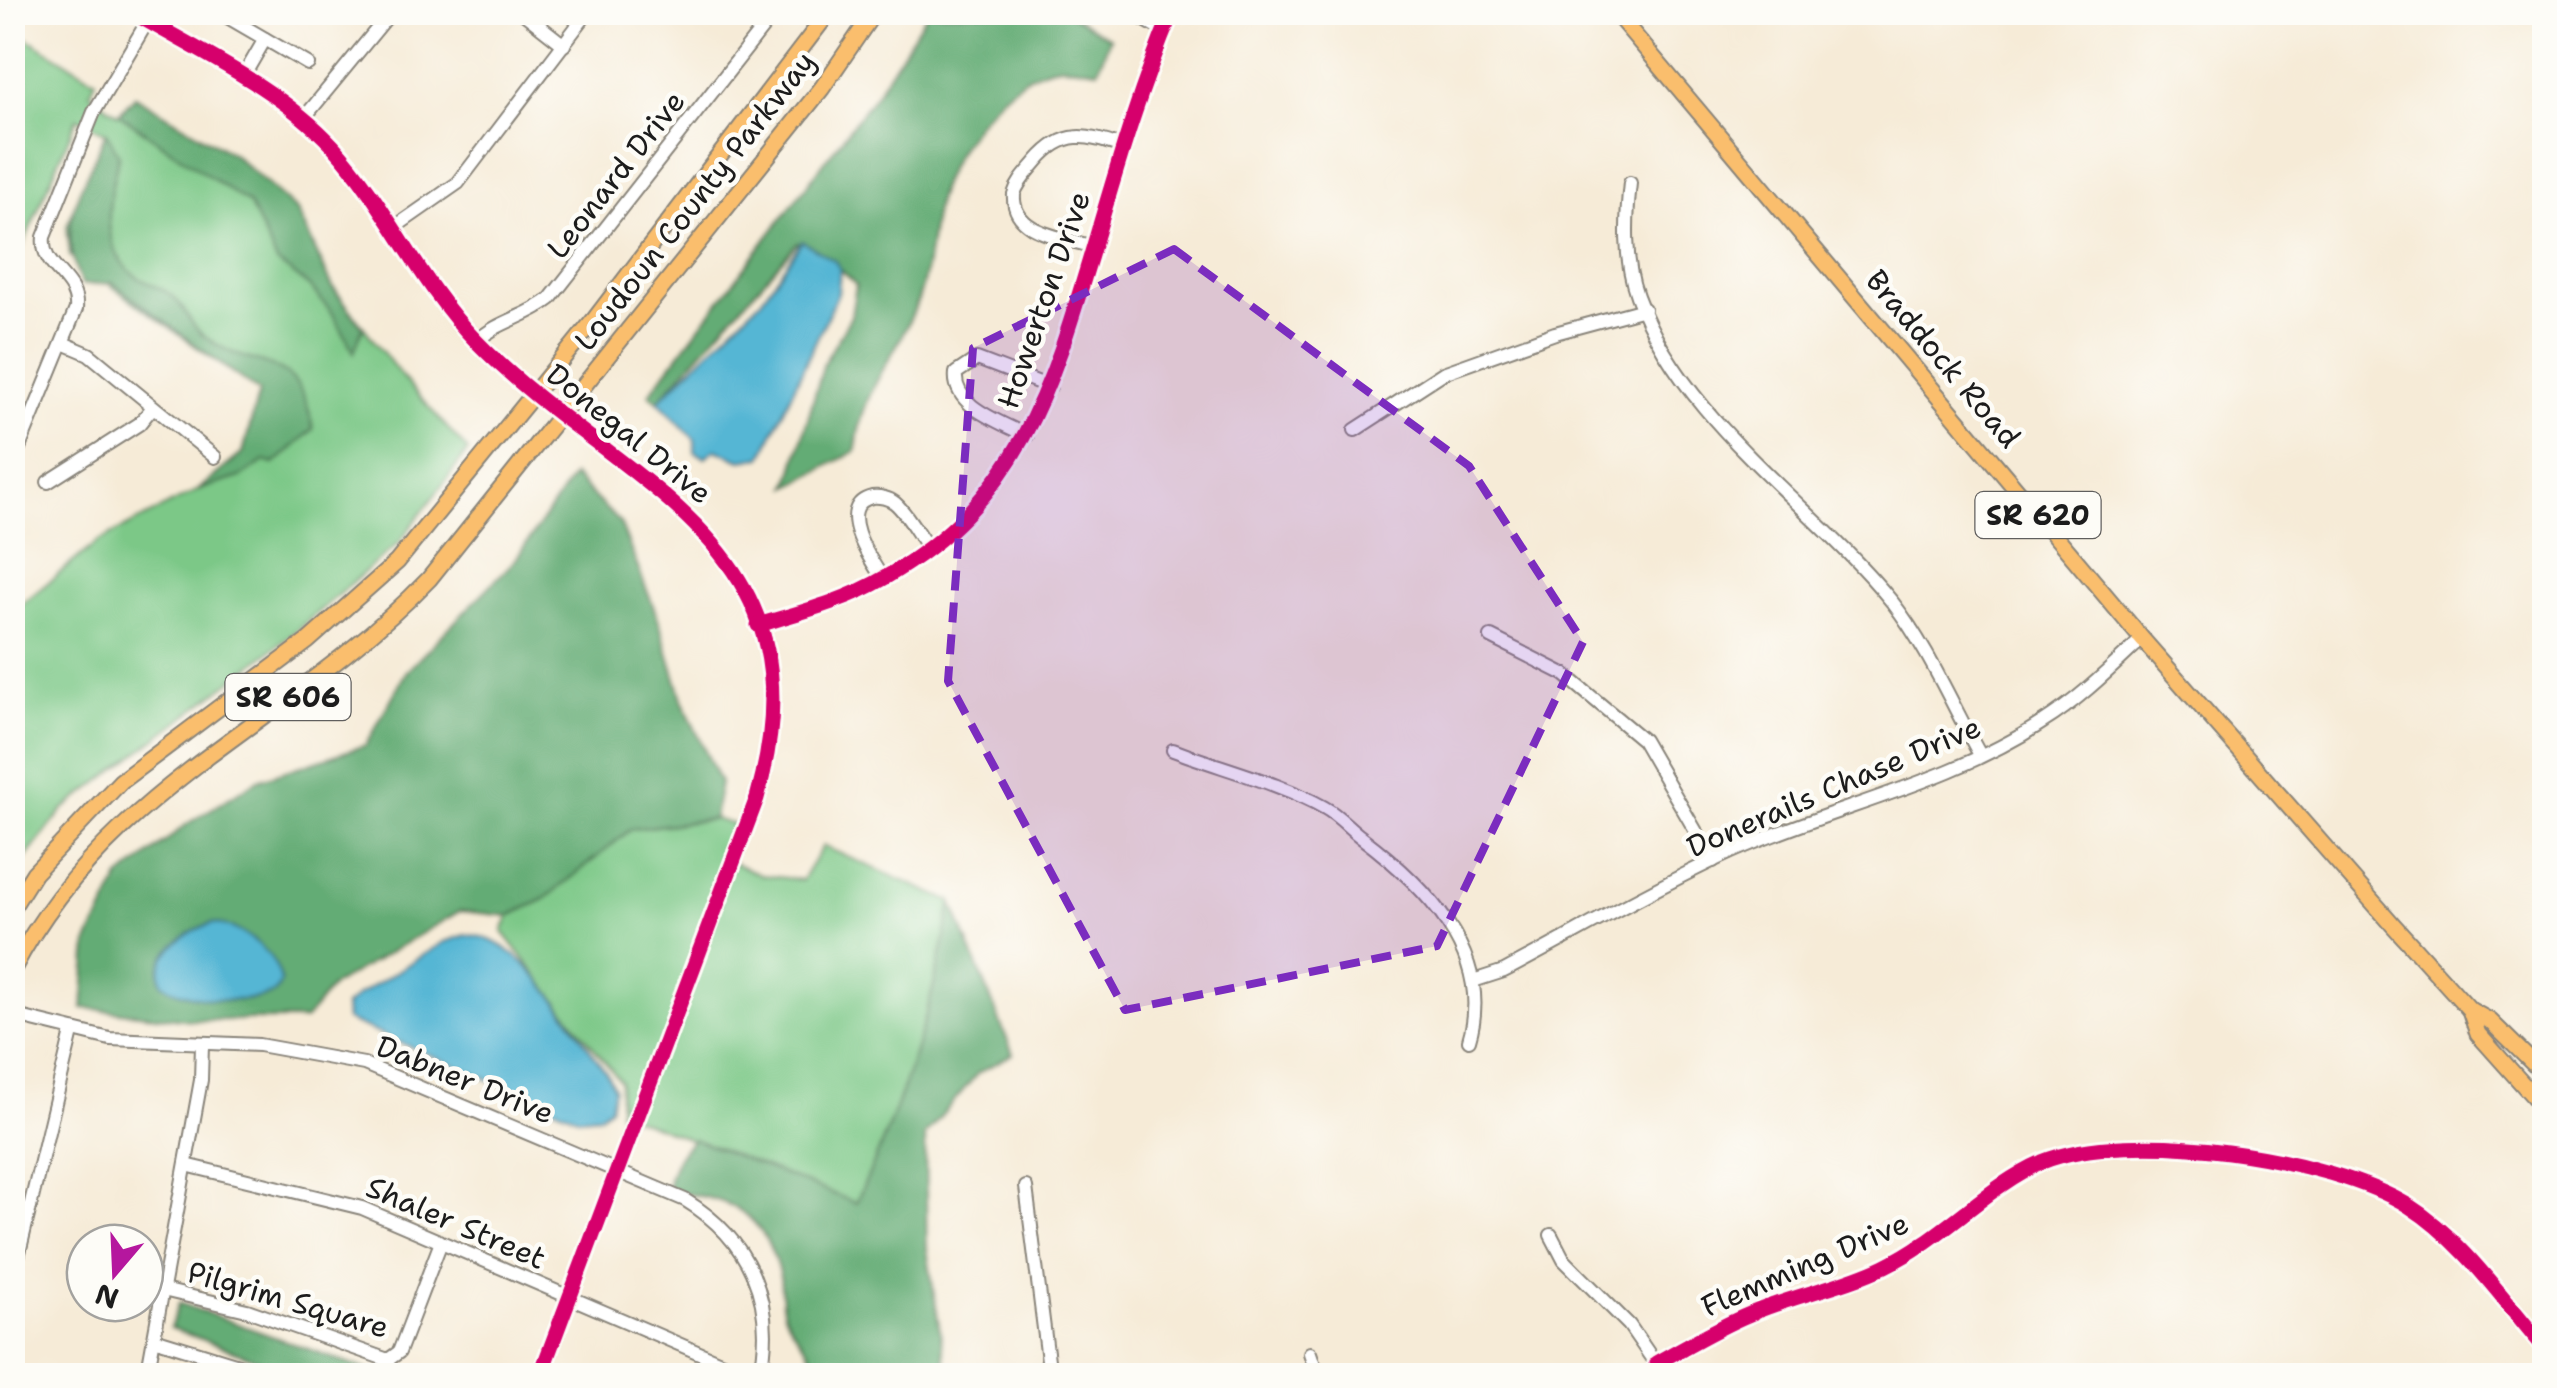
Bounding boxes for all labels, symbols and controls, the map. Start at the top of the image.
street label: Loudoun County Parkway [565,42,825,359]
street label: Leonard Drive [537,82,694,267]
street label: Howerton Drive [987,186,1100,414]
street label: Braddock Road [1857,261,2030,457]
street label: Donegal Drive [538,354,721,513]
road number: SR 620 [1976,492,2100,538]
road number: SR 606 [226,674,350,720]
street label: Donerails Chase Drive [1680,706,1987,867]
street label: Dabner Drive [370,1025,560,1134]
street label: Shaler Street [360,1166,552,1279]
street label: Flemming Drive [1695,1202,1915,1327]
north arrow [65,1223,165,1323]
street label: Pilgrim Square [183,1251,394,1348]
text: N [90,1275,124,1318]

